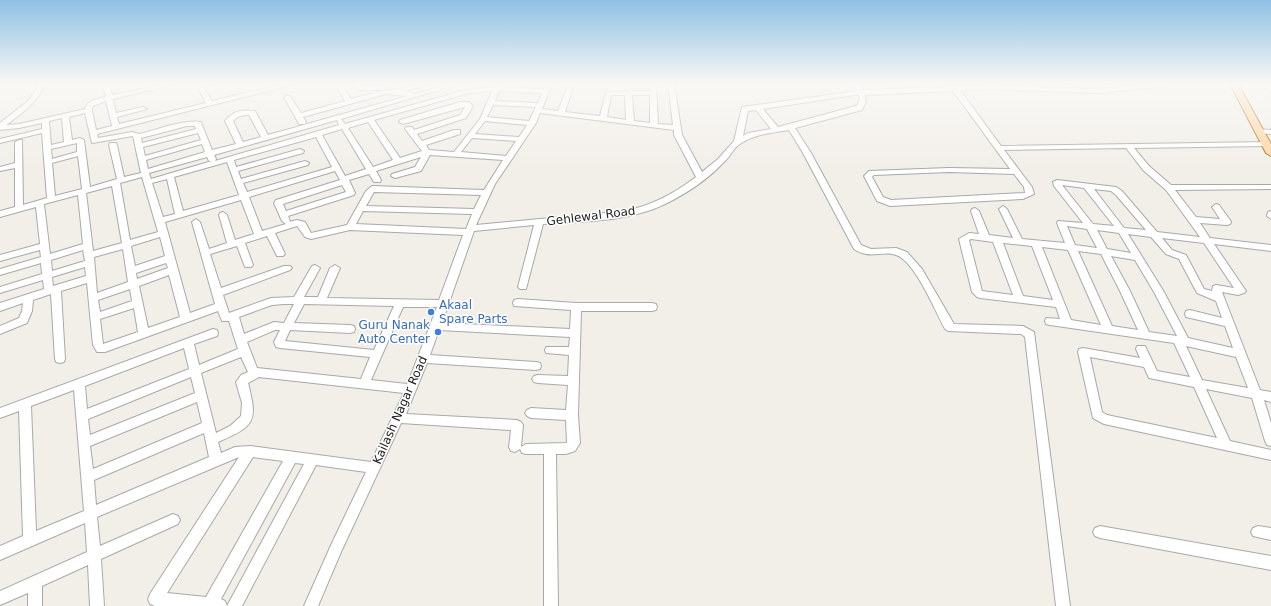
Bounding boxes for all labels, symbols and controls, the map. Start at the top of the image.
street label: Gehlewal Road [546,204,636,228]
place label: Akaal Spare Parts [439,298,507,326]
marker: Akaal Spare Parts [426,307,436,317]
place label: Guru Nanak Auto Center [358,318,430,346]
marker: Guru Nanak Auto Center [433,327,443,337]
street label: Kailash Nagar Road [370,354,430,466]

